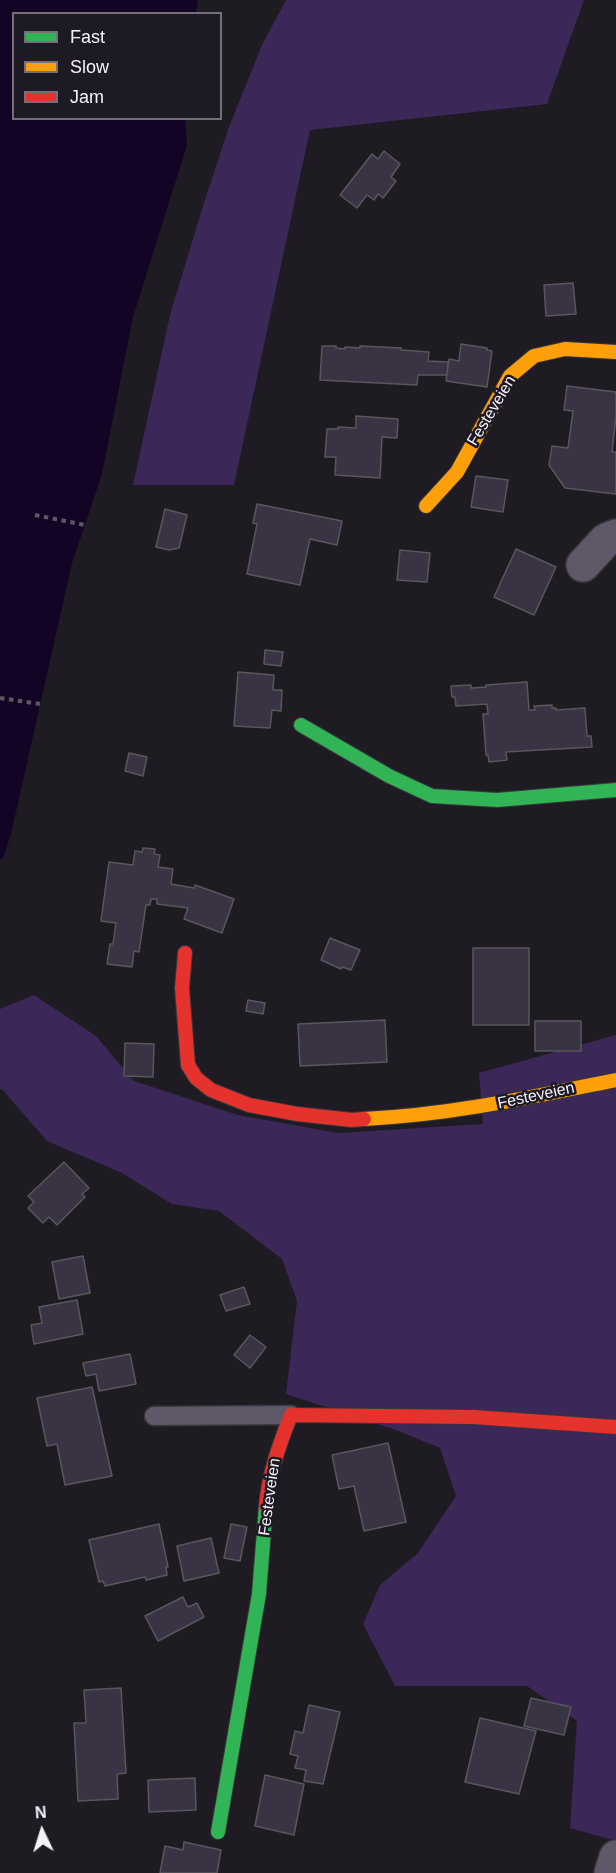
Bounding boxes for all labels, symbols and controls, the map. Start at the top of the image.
legend [12,12,222,120]
text: Fast [70,27,105,47]
text: Slow [70,57,109,77]
text: Jam [70,87,104,107]
street label: Festeveien [464,373,520,449]
street label: Festeveien [496,1078,576,1114]
street label: Festeveien [255,1457,285,1537]
north arrow [12,1801,72,1861]
text: N [34,1804,47,1821]

